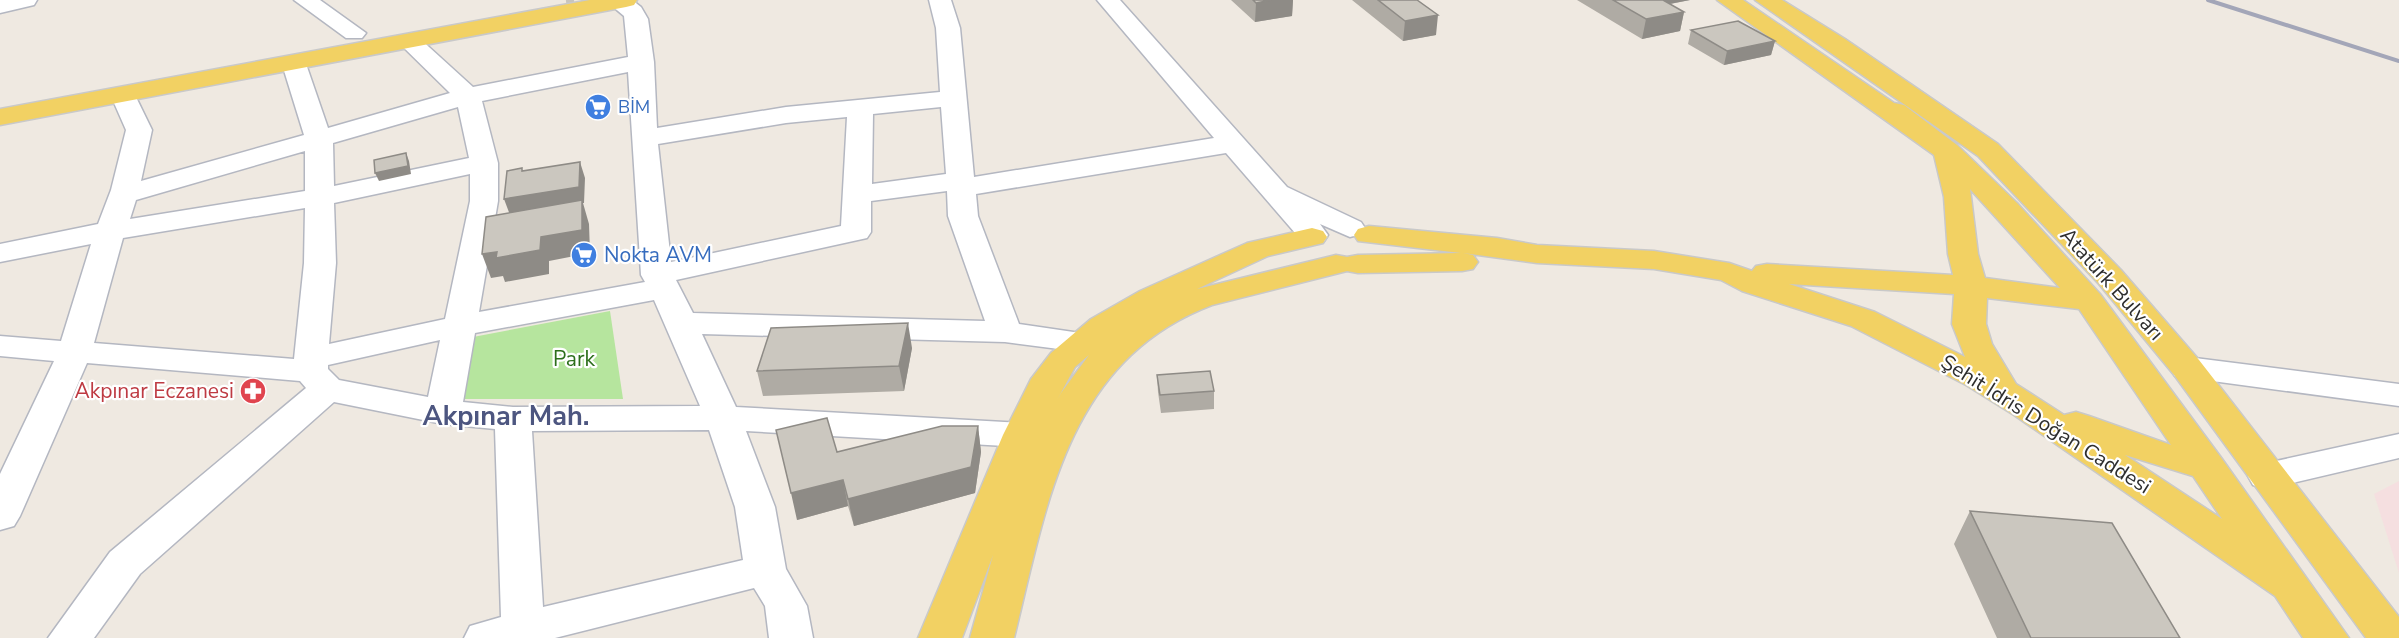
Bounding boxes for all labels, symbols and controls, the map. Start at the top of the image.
supermarket icon: BİM [583,92,613,122]
place label: BİM [618,95,650,119]
street label: Atatürk Bulvarı [2054,222,2170,346]
supermarket icon: Nokta AVM [569,240,599,270]
place label: Nokta AVM [604,241,712,269]
park label: Park [553,345,595,373]
street label: Şehit İdris Doğan Caddesi [1936,348,2156,500]
pharmacy icon: Akpınar Eczanesi [238,376,268,406]
place label: Akpınar Eczanesi [74,377,234,405]
district label: Akpınar Mah. [423,398,589,435]

